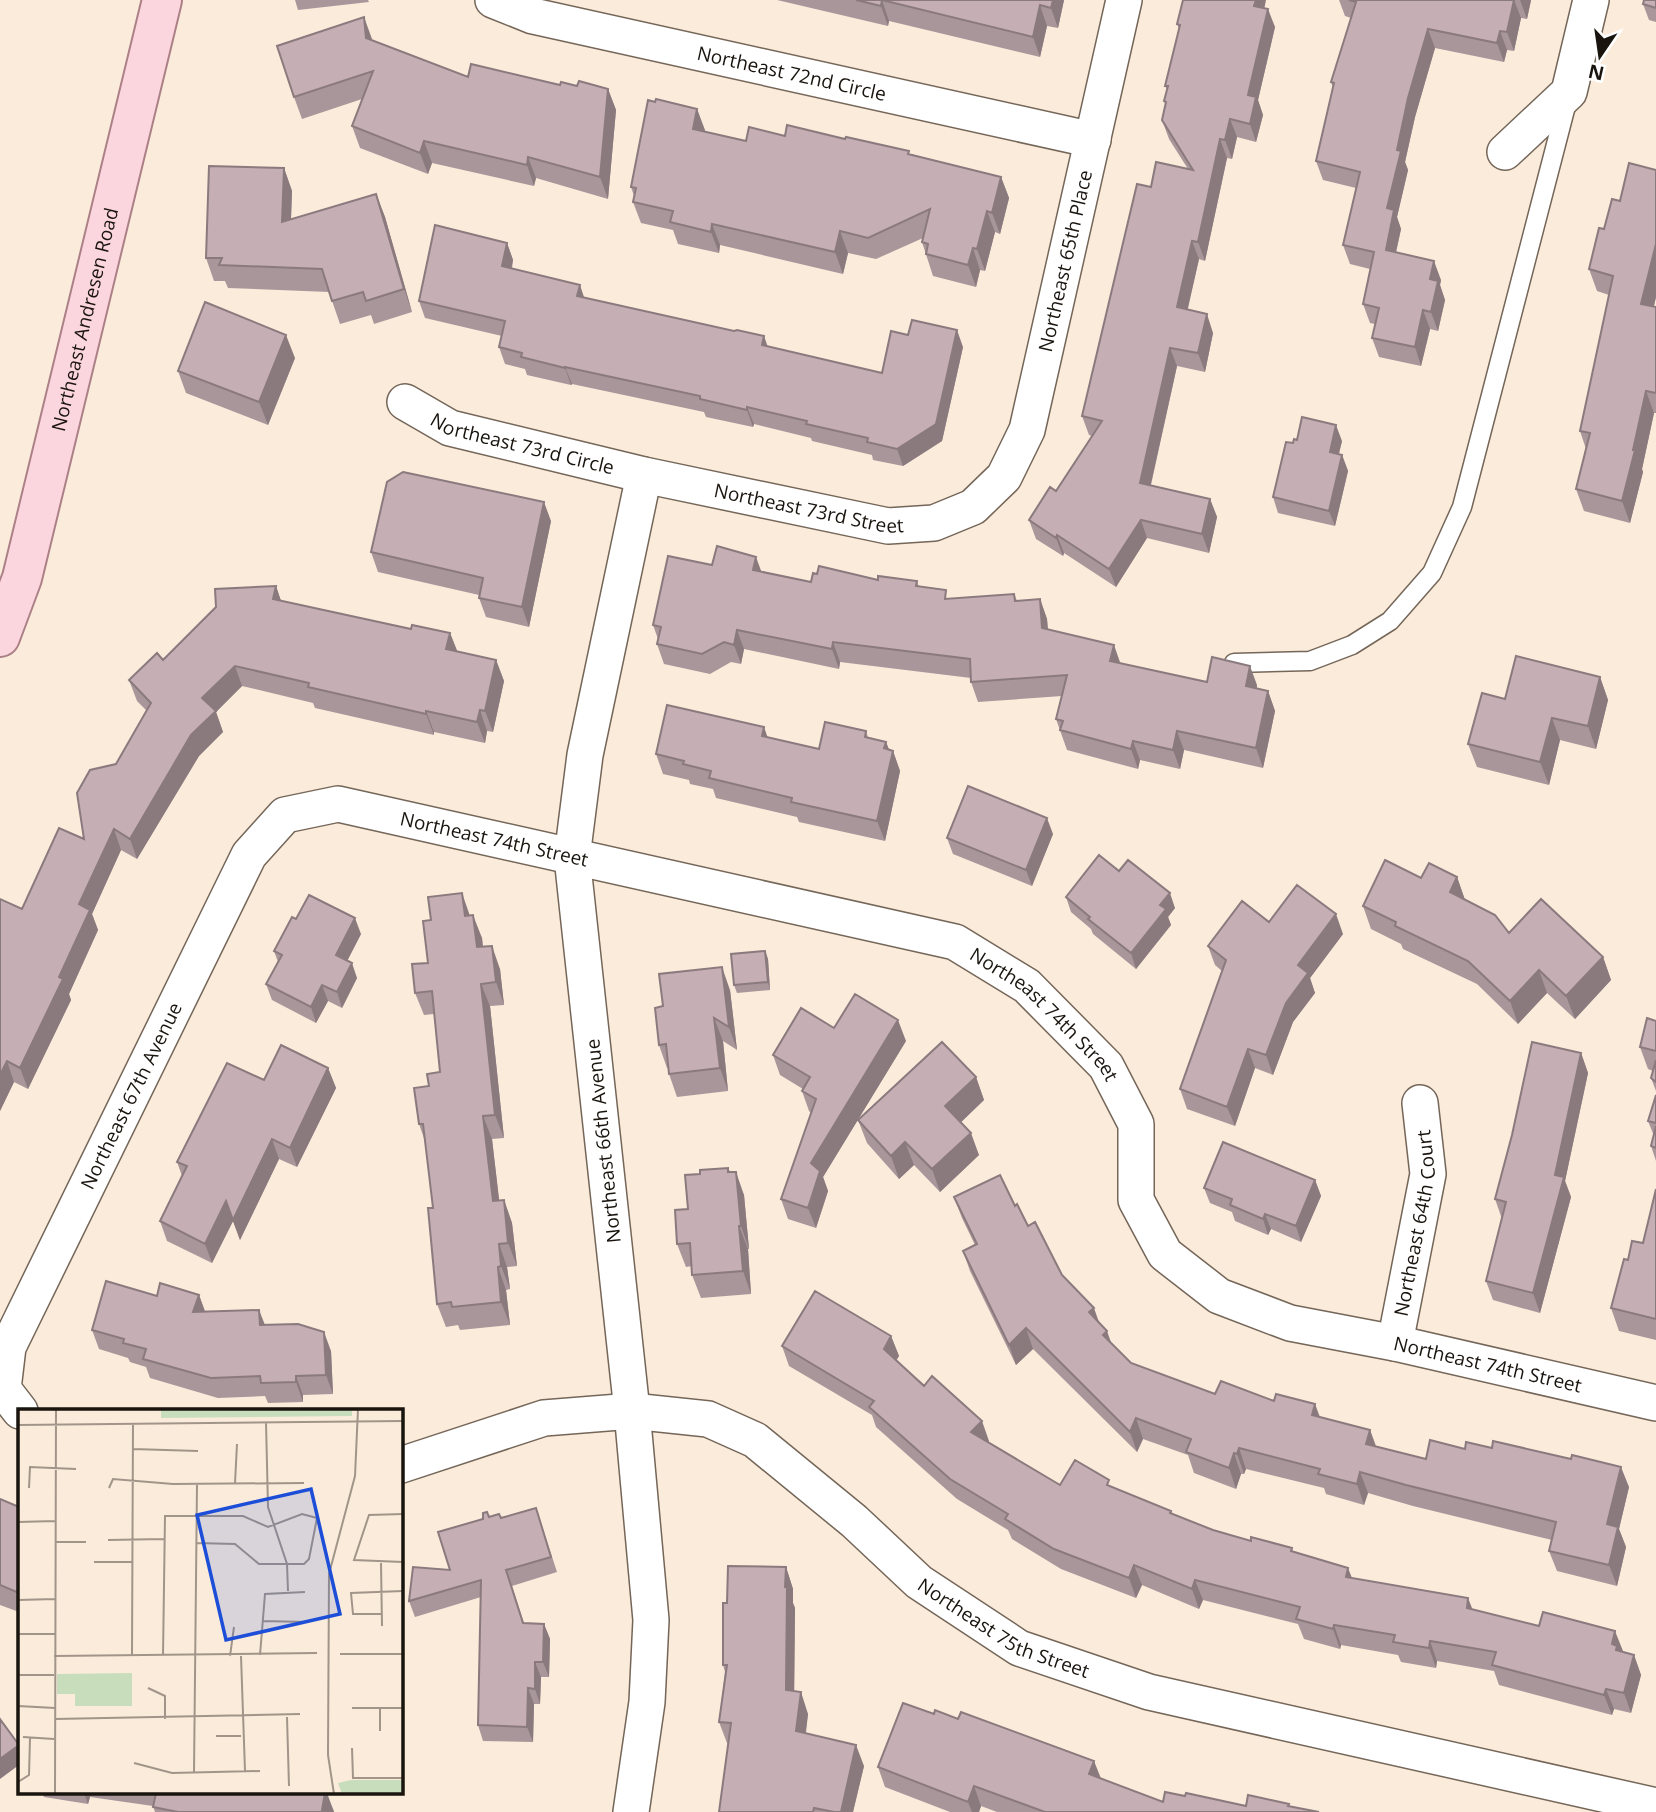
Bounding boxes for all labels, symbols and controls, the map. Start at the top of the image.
north arrow [1565,21,1635,91]
street label: Northeast 72nd Circle [695,40,889,107]
text: N [1586,58,1607,87]
street label: Northeast 65th Place [1032,167,1098,354]
street label: Northeast Andresen Road [45,205,124,434]
street label: Northeast 73rd Circle [426,406,617,480]
street label: Northeast 73rd Street [712,477,905,539]
street label: Northeast 74th Street [398,805,591,873]
street label: Northeast 74th Street [965,941,1125,1086]
street label: Northeast 67th Avenue [74,998,188,1194]
street label: Northeast 66th Avenue [579,1038,627,1244]
street label: Northeast 64th Court [1388,1128,1442,1318]
street label: Northeast 74th Street [1391,1330,1585,1399]
inset map [18,1409,402,1794]
street label: Northeast 75th Street [913,1572,1093,1684]

